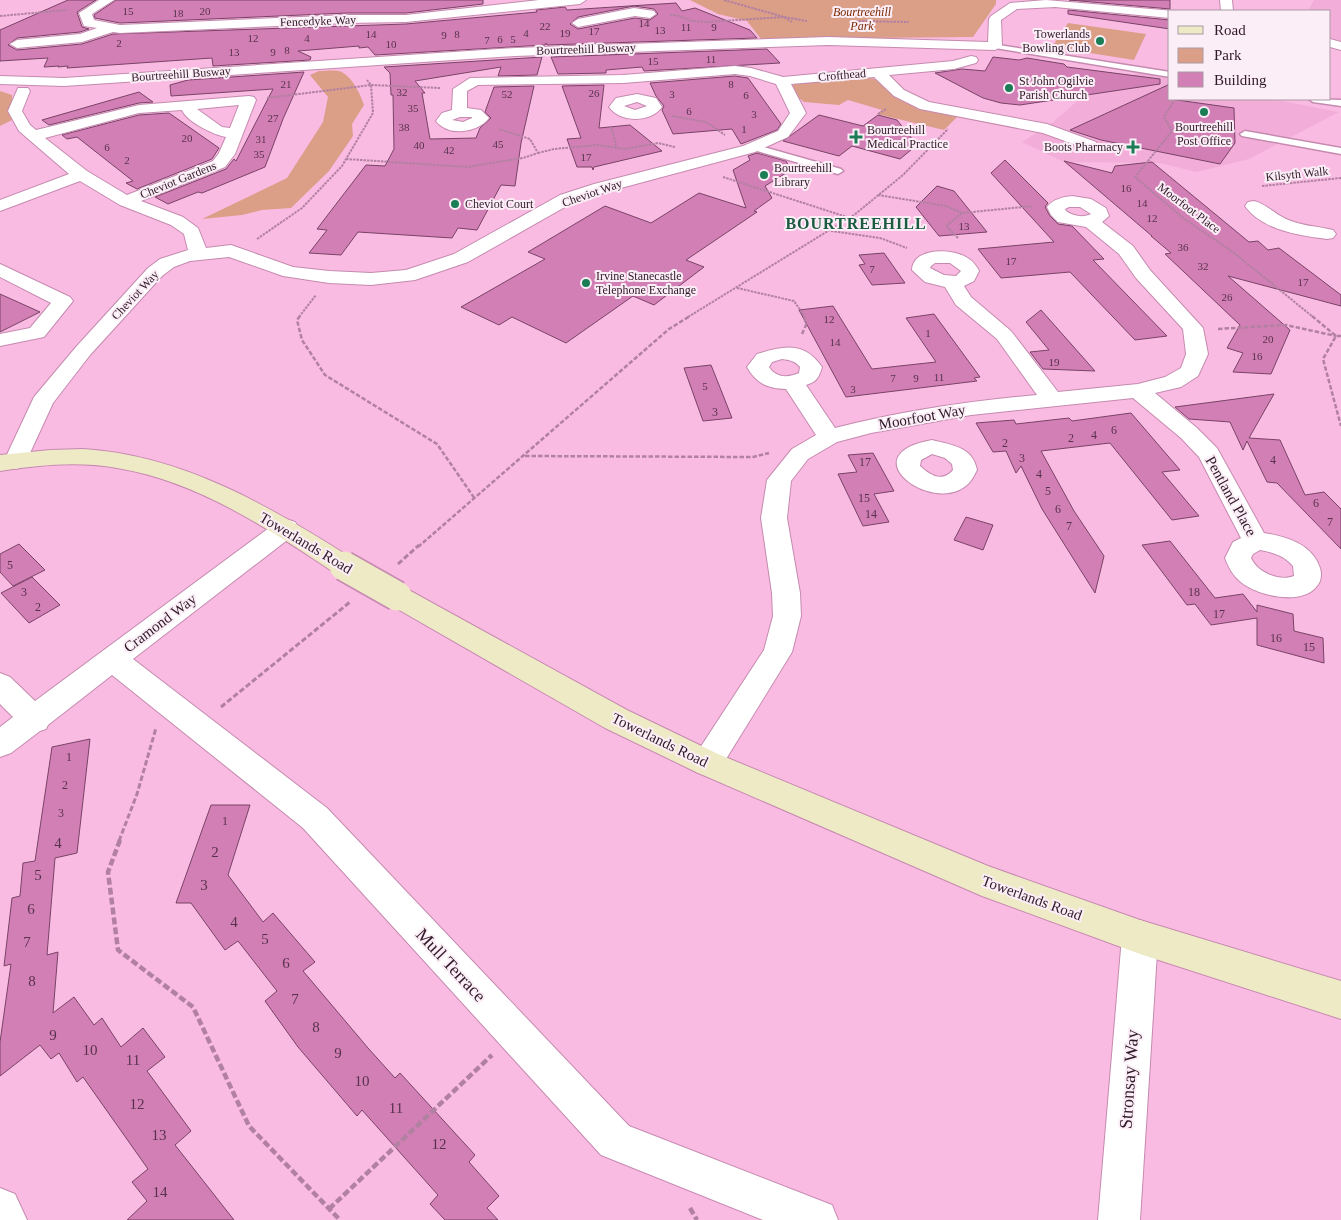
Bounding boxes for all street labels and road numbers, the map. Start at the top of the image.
street label: Fencedyke Way [280,13,356,29]
street label: Bourtreehill Busway [536,40,636,58]
street label: Bourtreehill Busway [131,64,231,84]
street label: Crofthead [817,66,867,84]
street label: Cheviot Gardens [138,158,218,202]
street label: Kilsyth Walk [1265,164,1329,184]
street label: Cheviot Way [560,176,624,210]
street label: Moorfoot Place [1155,180,1223,236]
street label: Cheviot Way [109,267,161,323]
street label: Moorfoot Way [877,401,967,433]
street label: Pentland Place [1202,453,1260,539]
street label: Towerlands Road [257,509,356,577]
street label: Cramond Way [121,590,200,655]
street label: Towerlands Road [609,710,711,770]
street label: Towerlands Road [980,872,1085,924]
street label: Mull Terrace [412,924,490,1006]
street label: Stronsay Way [1116,1029,1142,1129]

